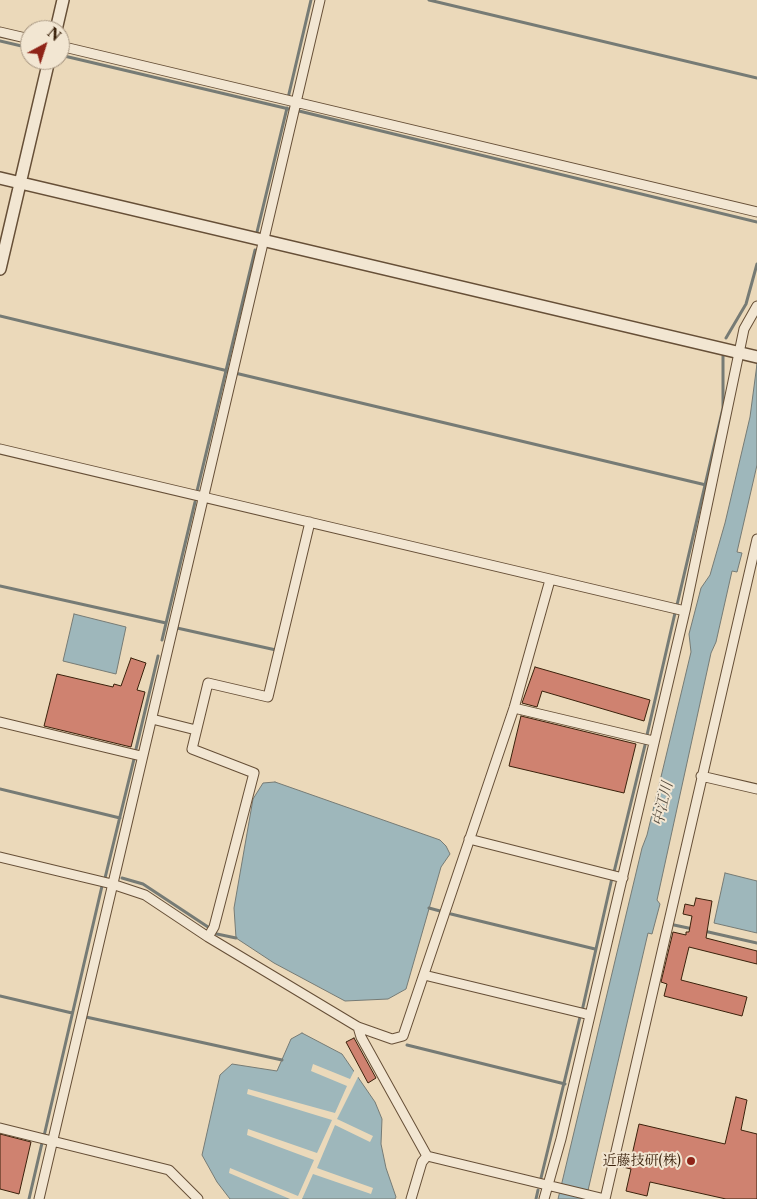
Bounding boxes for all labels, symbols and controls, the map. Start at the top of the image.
north arrow [20,20,70,70]
text: N [44,23,64,45]
water label: 中江川 [649,780,677,828]
place label: 近藤技研(株) [603,1153,681,1169]
marker: 近藤技研(株) [685,1155,697,1167]

